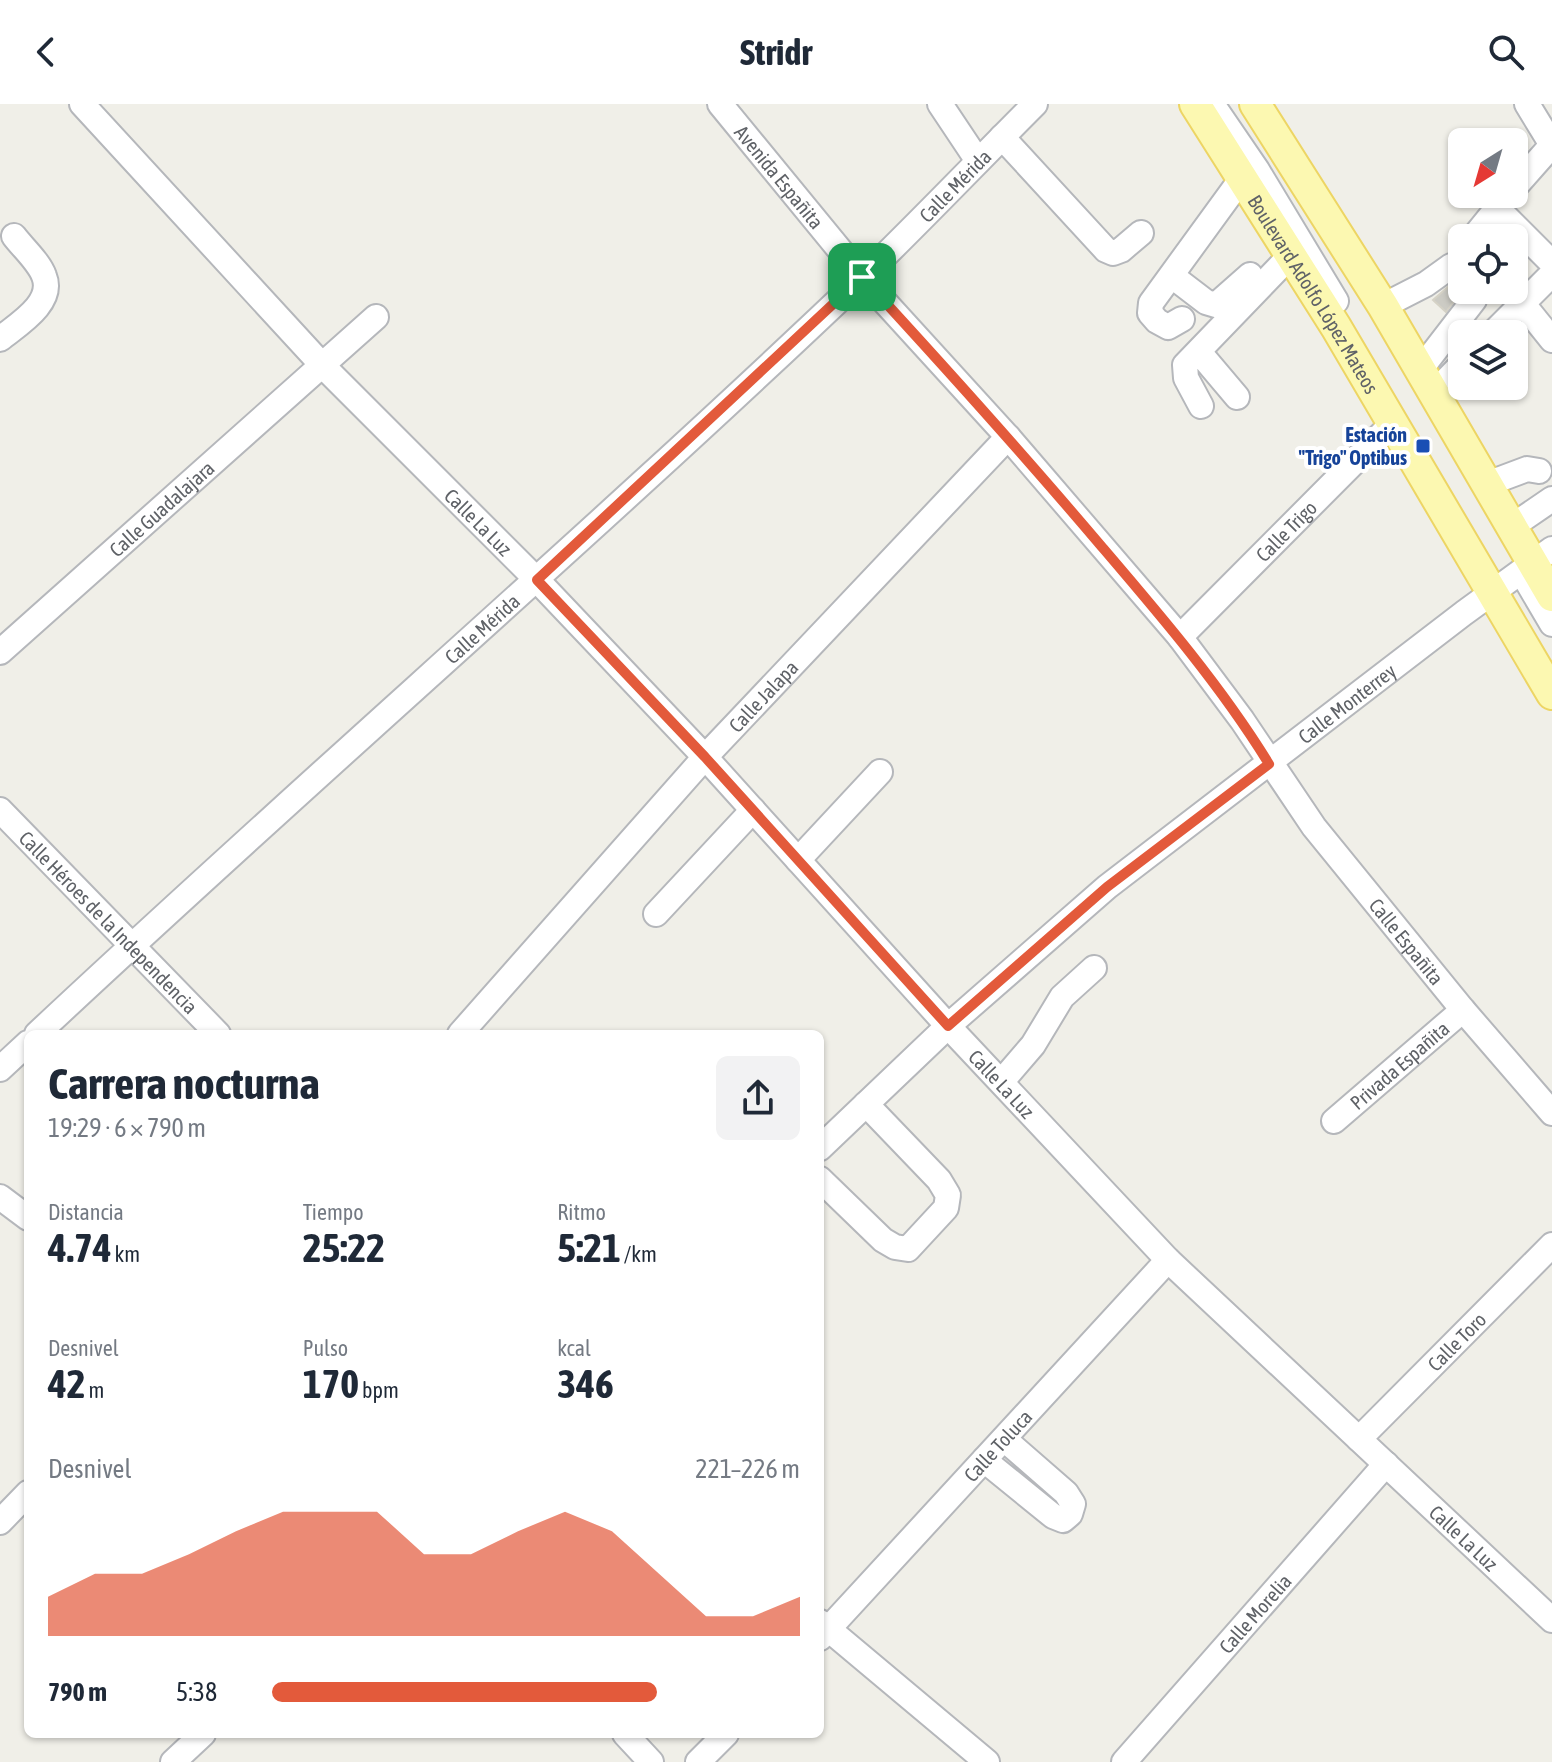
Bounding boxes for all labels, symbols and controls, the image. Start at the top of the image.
icon: back [24,30,68,74]
icon: search [1484,30,1528,74]
text: Stridr [740,31,812,73]
street label: Avenida Españita [731,120,829,233]
north arrow [1448,128,1528,208]
map controls [1448,128,1528,400]
street label: Calle Mérida [914,144,995,226]
street label: Boulevard Adolfo López Mateos [1244,190,1384,397]
button: locate [1448,224,1528,304]
pin [828,243,896,311]
icon: arrive [840,255,884,299]
button: layers [1448,320,1528,400]
place label: Estación "Trigo" Optibus [1299,423,1407,469]
marker: Estación "Trigo" Optibus [1414,437,1432,455]
street label: Calle Guadalajara [104,456,218,561]
street label: Calle La Luz [440,483,517,560]
street label: Calle Trigo [1251,496,1321,566]
street label: Calle Mérida [440,589,524,668]
street label: Calle Jalapa [724,655,802,736]
street label: Calle Monterrey [1293,658,1400,748]
street label: Calle Héroes de la Independencia [15,826,203,1018]
street label: Calle Españita [1365,893,1449,989]
street label: Privada Españita [1345,1016,1453,1114]
street label: Calle La Luz [965,1045,1039,1122]
button: share [716,1056,800,1140]
text: Carrera nocturna [48,1058,320,1108]
text: 19:29 · 6 × 790 m [48,1113,206,1143]
text: Distancia [48,1199,124,1225]
text: Tiempo [303,1199,364,1225]
text: Ritmo [557,1199,606,1225]
text: 4.74 [48,1225,112,1270]
text: 25:22 [303,1225,385,1270]
text: 5:21 [557,1225,621,1270]
text: km [112,1241,140,1267]
text: /km [621,1241,657,1267]
street label: Calle Toro [1422,1307,1490,1375]
text: Desnivel [48,1335,118,1361]
text: Pulso [303,1335,348,1361]
text: kcal [557,1335,591,1361]
text: 42 [48,1361,86,1406]
text: 170 [303,1361,359,1406]
text: 346 [557,1361,614,1406]
text: m [86,1377,104,1403]
text: bpm [359,1377,399,1403]
street label: Calle Toluca [959,1405,1036,1486]
text: Desnivel [48,1454,131,1484]
text: 221–226 m [695,1454,800,1484]
street label: Calle La Luz [1425,1500,1503,1575]
street label: Calle Morelia [1214,1569,1296,1658]
text: 790 m [48,1677,107,1707]
text: 5:38 [176,1677,217,1707]

